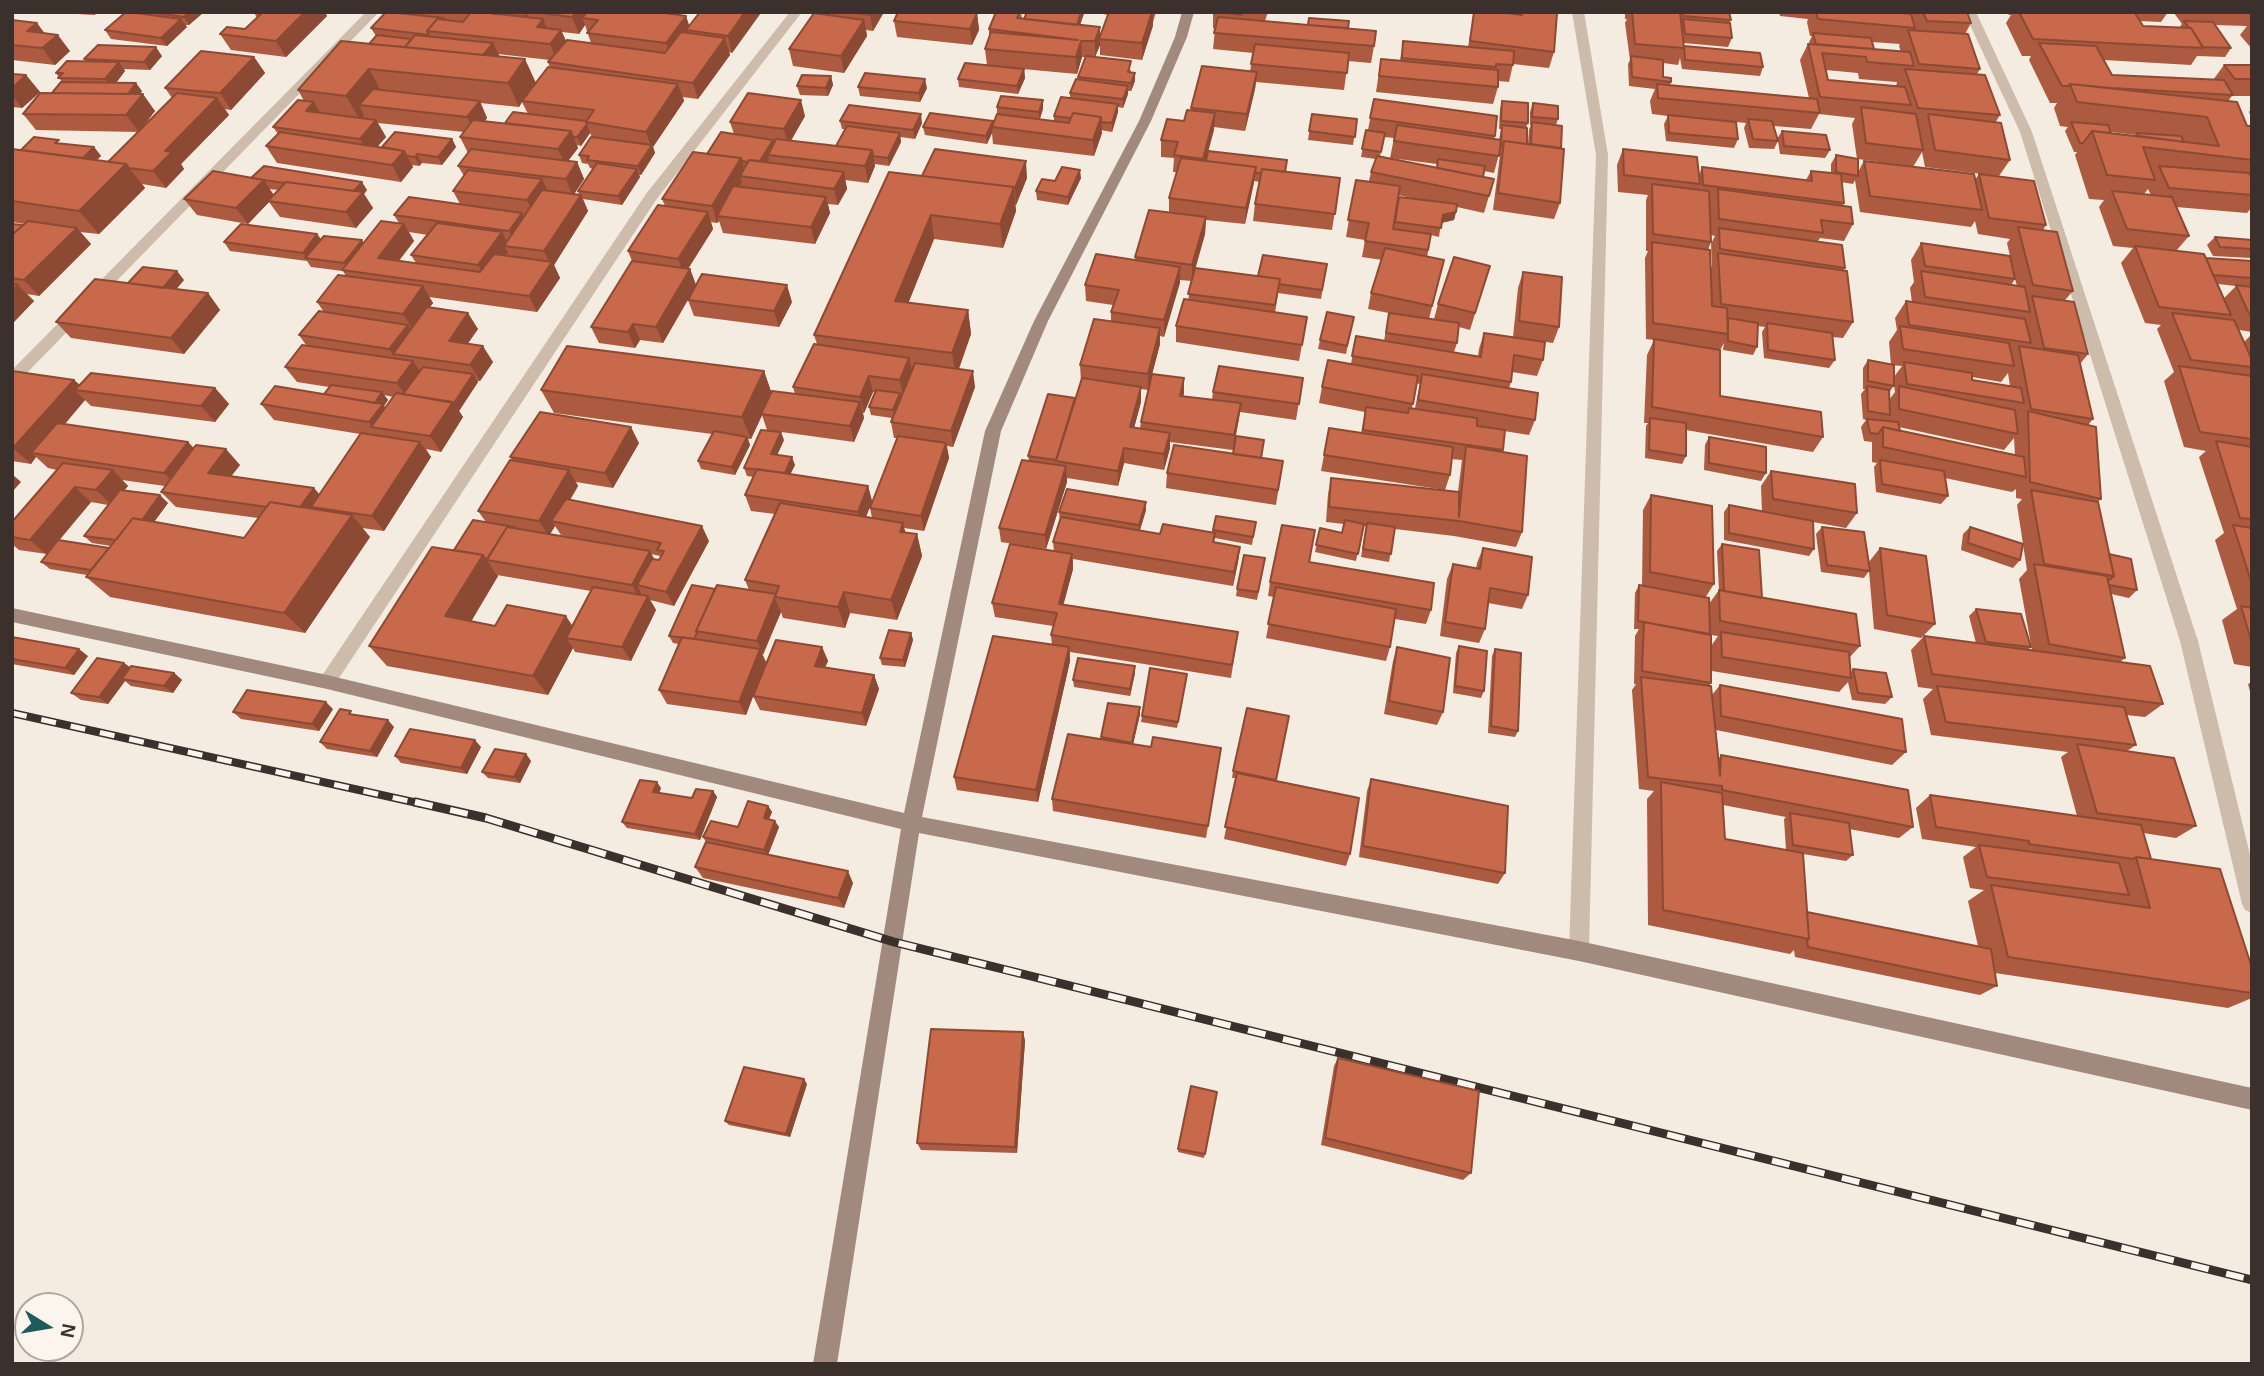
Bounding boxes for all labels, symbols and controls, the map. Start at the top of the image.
north arrow [14,1292,84,1362]
text: N [57,1322,80,1339]

